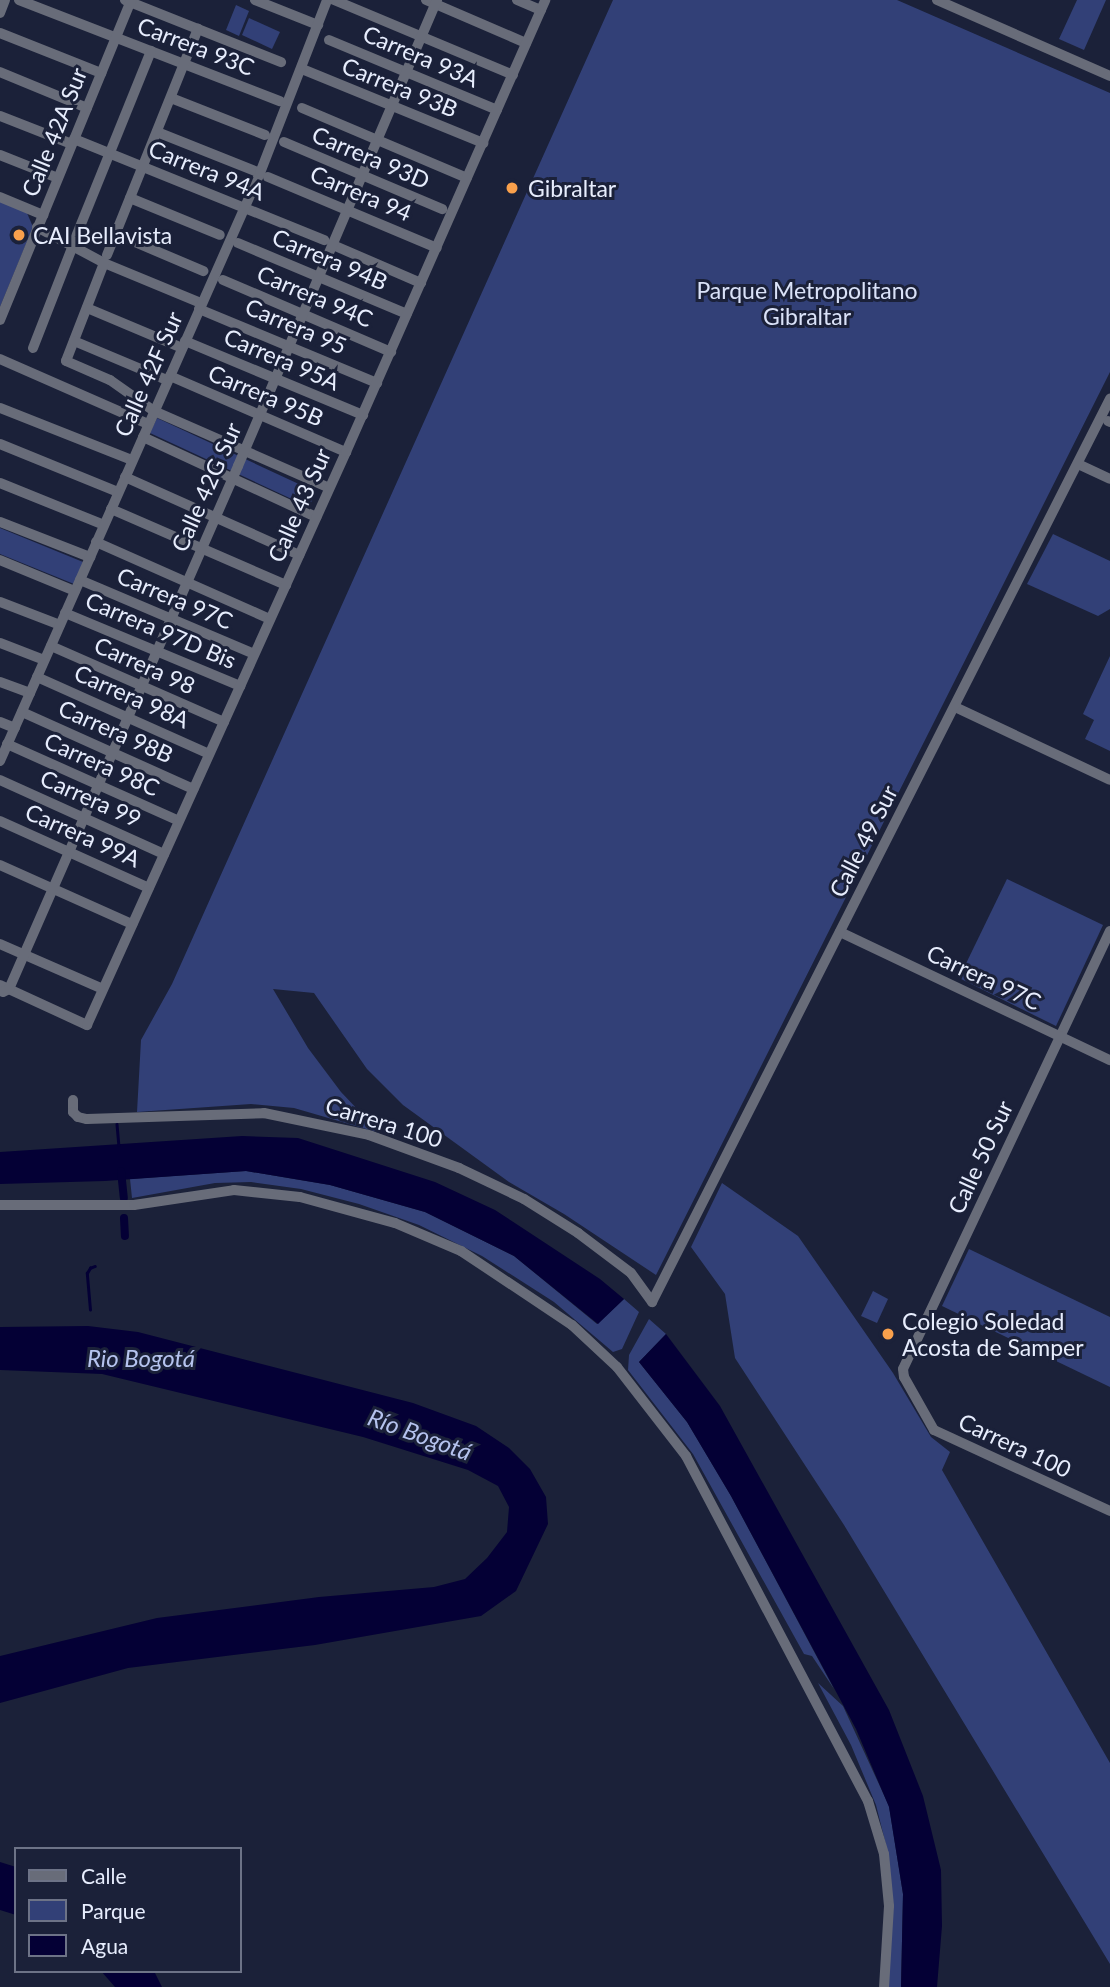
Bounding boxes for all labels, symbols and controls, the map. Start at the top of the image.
street label: Carrera 93C [134,11,258,81]
street label: Carrera 93A [359,19,483,93]
street label: Carrera 93B [338,51,462,123]
street label: Calle 42A Sur [15,63,93,201]
street label: Carrera 93D [308,120,434,194]
street label: Carrera 94A [145,134,269,206]
street label: Carrera 94 [306,159,416,227]
place label: Gibraltar [528,174,616,202]
marker: Gibraltar [502,178,522,198]
place label: CAI Bellavista [33,221,172,249]
street label: Carrera 94B [268,222,392,296]
marker: CAI Bellavista [11,227,27,243]
street label: Carrera 94C [253,259,377,333]
park label: Parque Metropolitano Gibraltar [696,276,918,330]
street label: Carrera 95 [241,292,351,360]
street label: Calle 42F Sur [108,307,188,441]
street label: Carrera 95A [220,322,344,396]
street label: Carrera 95B [204,358,328,432]
street label: Calle 42G Sur [165,418,247,556]
street label: Calle 43 Sur [262,444,336,566]
street label: Carrera 97C [113,561,237,635]
street label: Carrera 97D Bis [82,586,240,674]
street label: Carrera 98 [90,631,200,699]
street label: Carrera 98A [70,658,194,734]
street label: Carrera 98B [55,694,177,768]
street label: Carrera 98C [40,726,164,802]
street label: Carrera 99 [36,764,146,832]
street label: Calle 49 Sur [823,781,903,901]
street label: Carrera 99A [21,797,145,873]
street label: Carrera 97C [923,939,1045,1015]
street label: Carrera 100 [322,1091,446,1153]
street label: Calle 50 Sur [942,1096,1018,1218]
place label: Colegio Soledad Acosta de Samper [902,1307,1084,1361]
marker: Colegio Soledad Acosta de Samper [880,1326,896,1342]
water label: Rio Bogotá [87,1344,195,1372]
water label: Río Bogotá [364,1402,476,1466]
street label: Carrera 100 [954,1407,1076,1483]
legend [14,1847,242,1973]
text: Calle [81,1863,126,1888]
text: Parque [81,1898,146,1923]
text: Agua [81,1933,128,1958]

